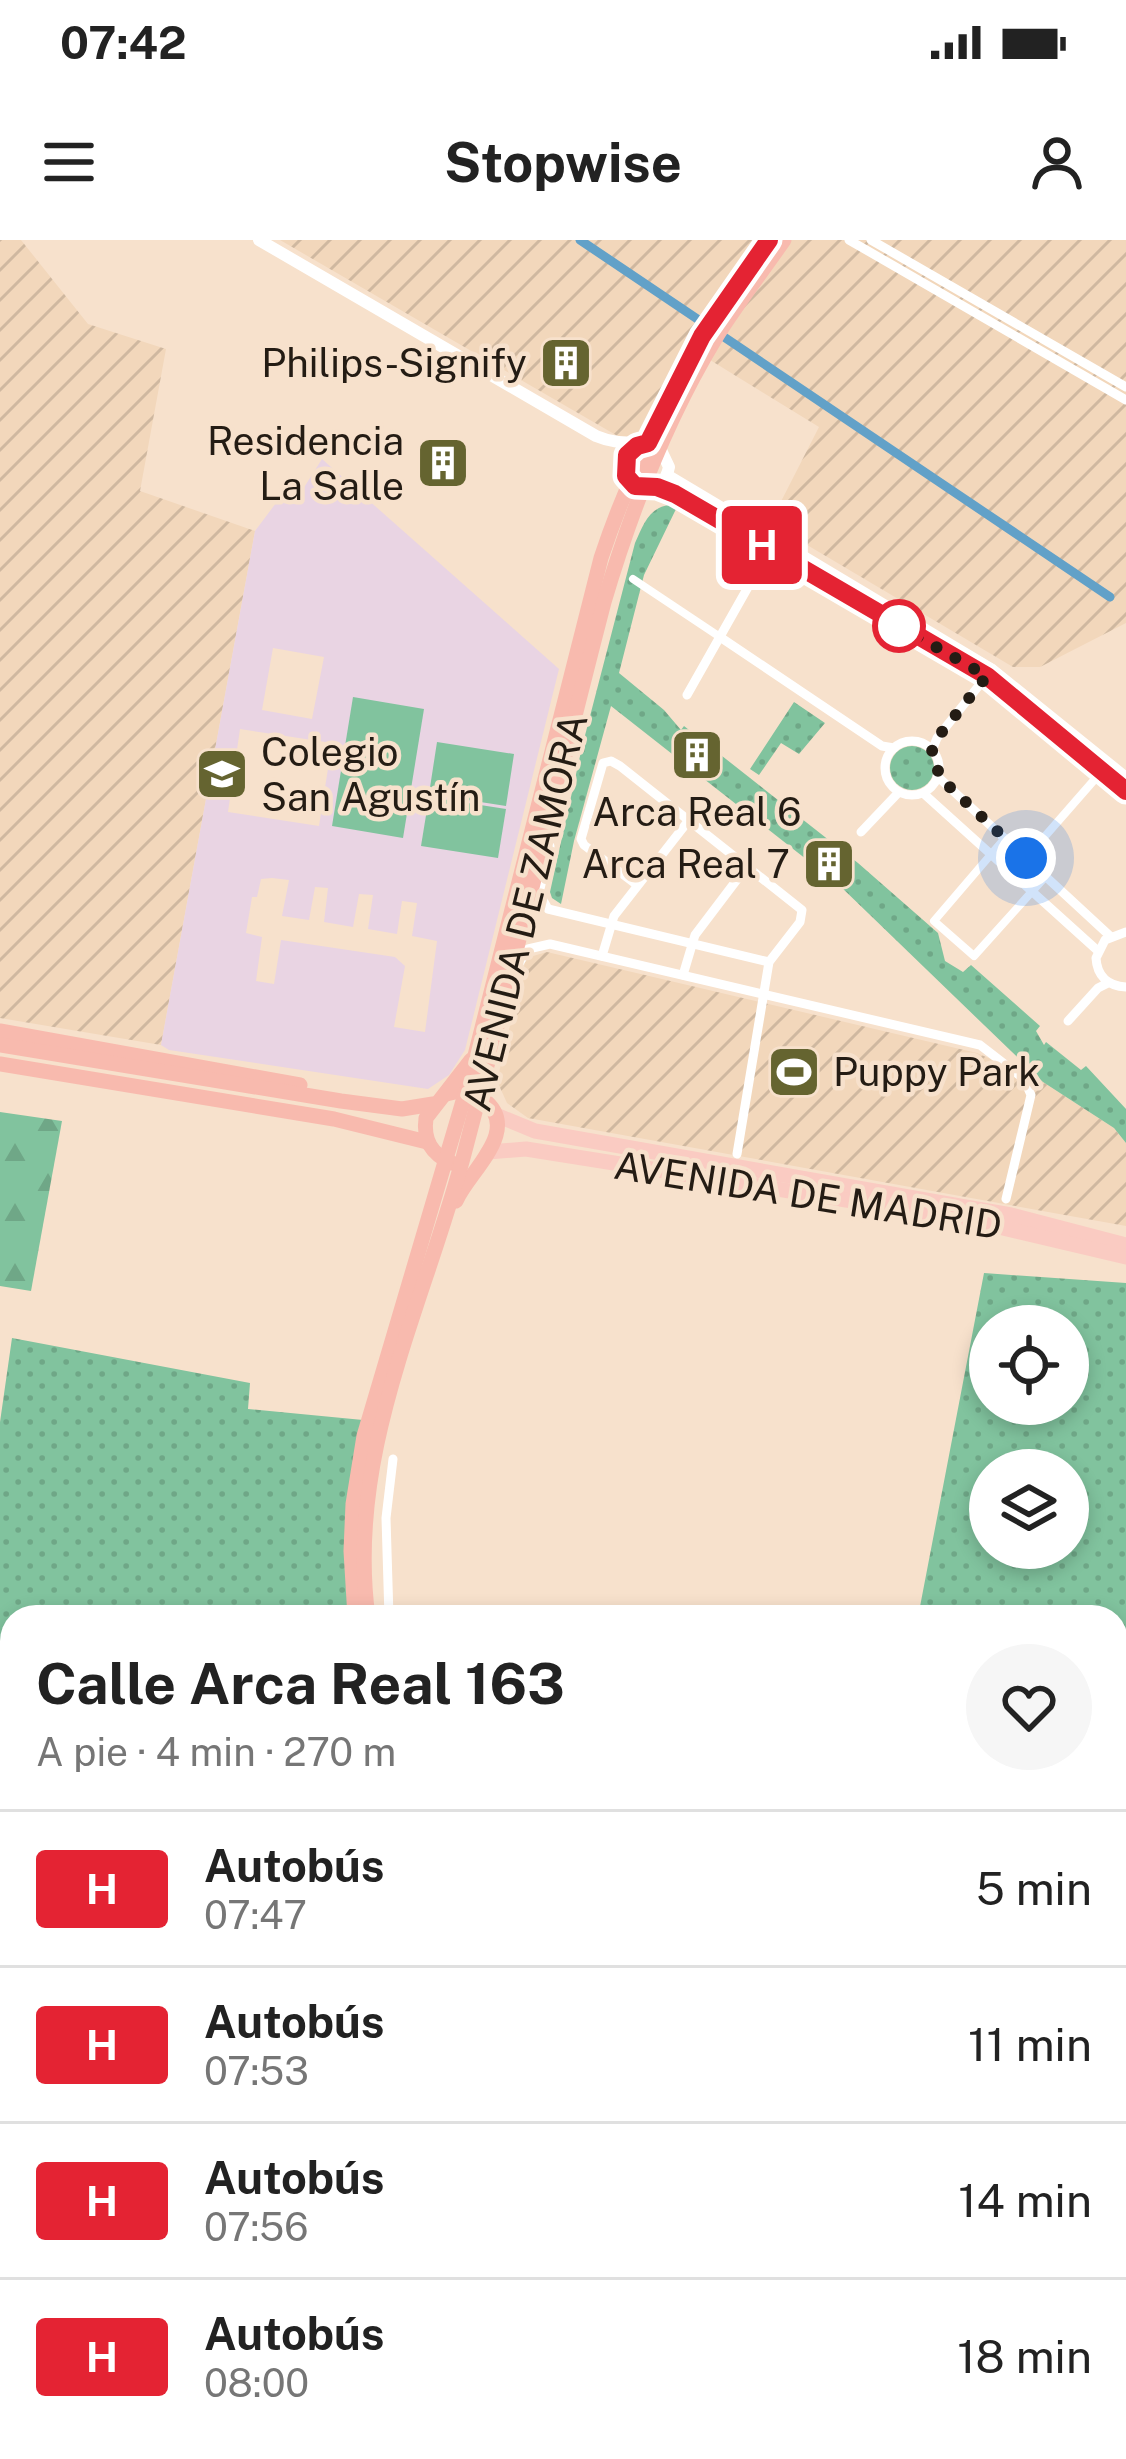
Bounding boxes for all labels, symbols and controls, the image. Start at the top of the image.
text: 07:42 [60,16,187,69]
icon: menu [36,129,102,195]
icon: person [1024,129,1090,195]
text: Stopwise [444,131,682,194]
building icon: Philips-Signify [538,335,594,391]
place label: Philips-Signify [261,340,527,386]
place label: Residencia La Salle [207,418,404,509]
building icon: Residencia La Salle [415,435,471,491]
line badge: H [723,506,801,584]
text: H [746,520,778,569]
unlabelled marker [874,601,924,651]
street label: AVENIDA DE ZAMORA [453,708,597,1116]
building icon: Arca Real 6 [669,727,725,783]
place label: Colegio San Agustín [261,729,481,820]
school or university icon: Colegio San Agustín [194,746,250,802]
place label: Arca Real 6 [592,789,802,835]
your location [996,828,1056,888]
building icon: Arca Real 7 [801,836,857,892]
place label: Arca Real 7 [582,841,790,887]
sports icon: Puppy Park [766,1044,822,1100]
place label: Puppy Park [833,1049,1040,1095]
street label: AVENIDA DE MADRID [611,1142,1005,1248]
map controls [969,1305,1089,1569]
button: locate [969,1305,1089,1425]
button: layers [969,1449,1089,1569]
button: heart [966,1644,1092,1770]
text: Calle Arca Real 163 [36,1650,565,1717]
text: A pie · 4 min · 270 m [36,1729,396,1775]
text: Autobús [204,1839,385,1892]
text: 5 min [976,1862,1092,1915]
text: H [86,1864,118,1913]
text: 07:47 [204,1892,307,1938]
text: Autobús [204,1995,385,2048]
text: 11 min [968,2018,1092,2071]
text: H [86,2020,118,2069]
text: 07:53 [204,2048,309,2094]
text: Autobús [204,2151,385,2204]
text: 14 min [958,2174,1092,2227]
text: H [86,2176,118,2225]
text: 07:56 [204,2204,309,2250]
text: Autobús [204,2307,385,2360]
text: 18 min [957,2330,1092,2383]
text: H [86,2332,118,2381]
text: 08:00 [204,2360,309,2406]

